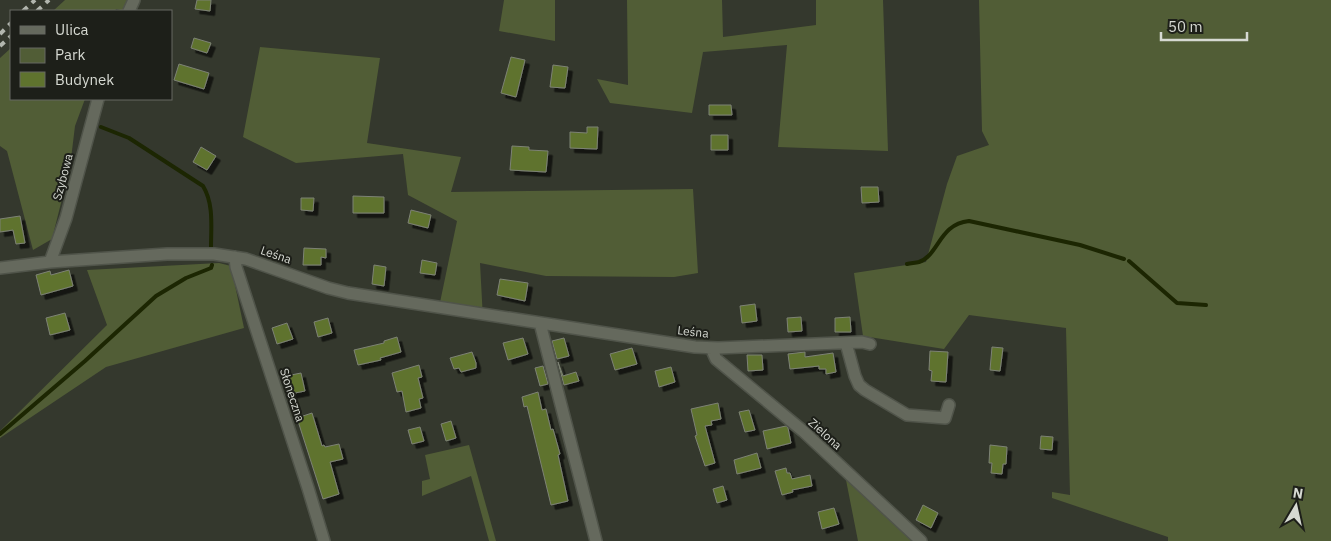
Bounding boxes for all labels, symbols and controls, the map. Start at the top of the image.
legend [10,10,172,100]
scale bar [1161,10,1247,42]
text: 50 m [1168,17,1203,36]
text: Ulica [55,20,89,39]
text: Park [55,45,85,64]
text: Budynek [55,70,114,89]
street label: Szybowa [49,151,76,202]
street label: Leśna [259,242,294,267]
street label: Leśna [677,322,710,341]
street label: Słoneczna [277,366,308,424]
street label: Zielona [806,415,846,453]
north arrow [1271,481,1321,531]
text: N [1292,483,1304,503]

